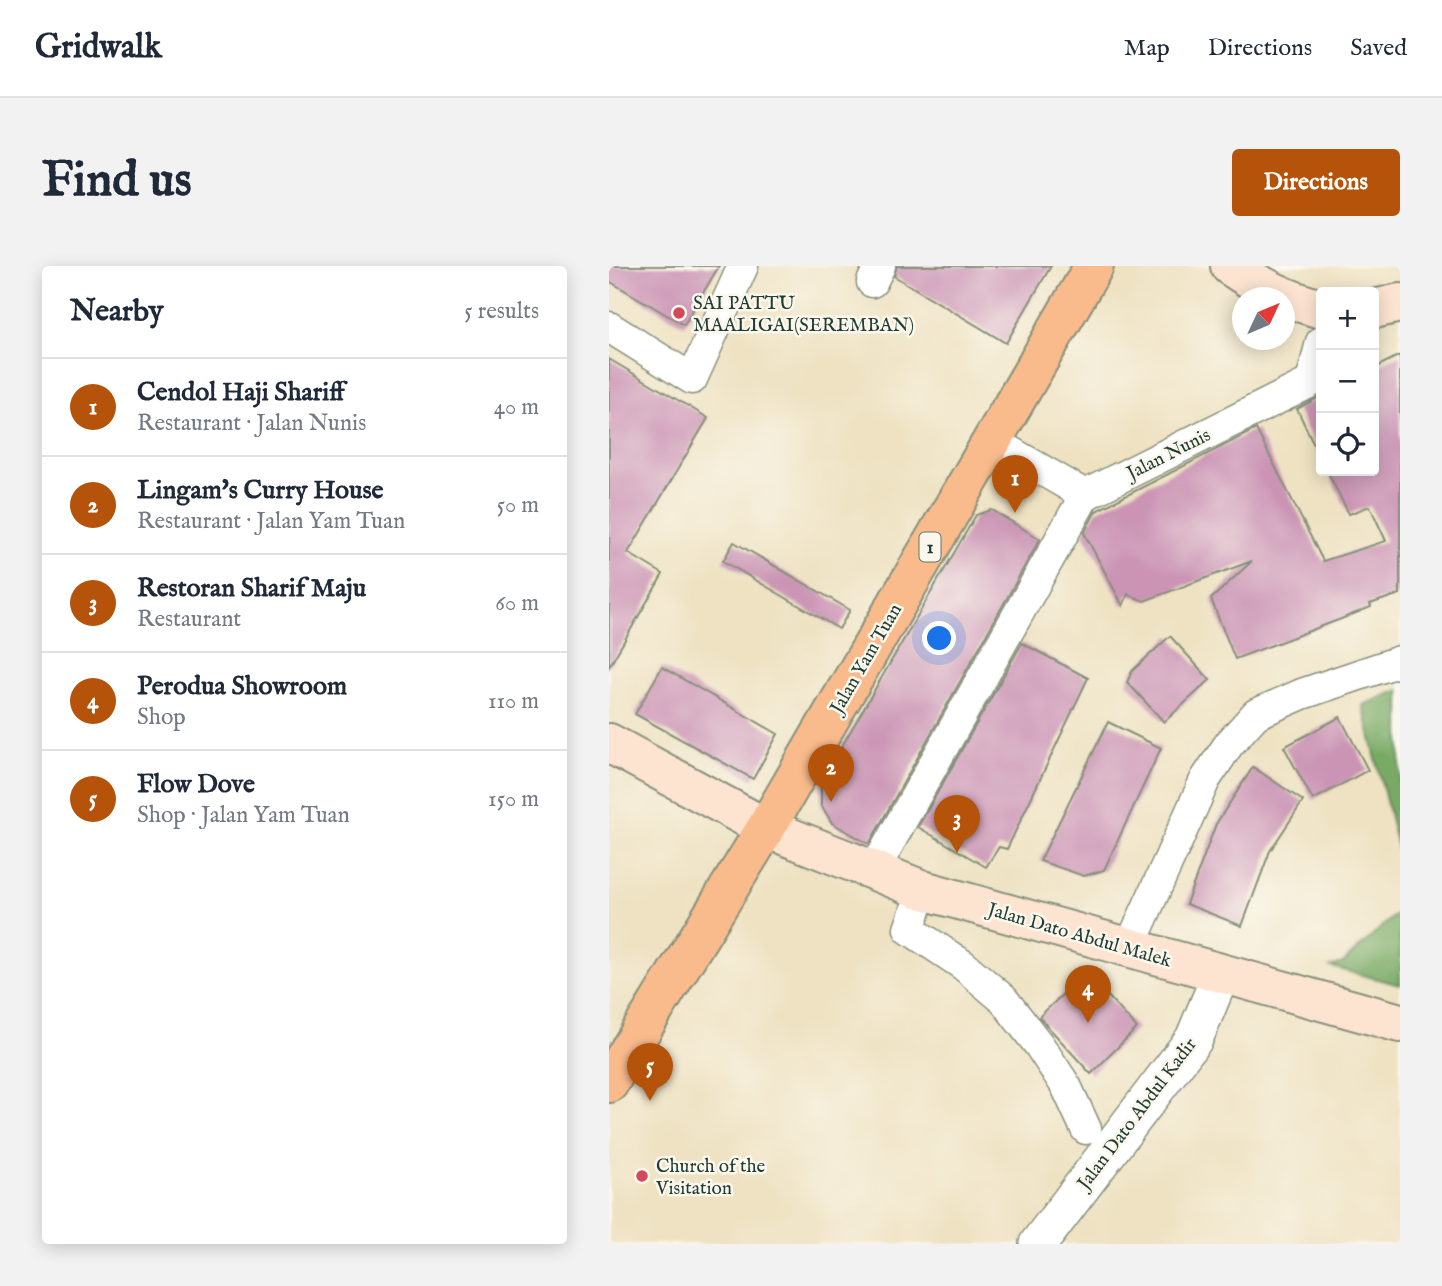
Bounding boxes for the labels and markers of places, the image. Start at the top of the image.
place label: SAI PATTU MAALIGAI(SEREMBAN) [693,292,914,338]
marker: SAI PATTU MAALIGAI(SEREMBAN) [671,305,687,321]
pin: 1 [992,455,1038,513]
pin: 2 [808,744,854,802]
pin: 3 [934,795,980,853]
pin: 4 [1065,965,1111,1023]
pin: 5 [627,1043,673,1101]
place label: Church of the Visitation [655,1155,766,1201]
marker: Church of the Visitation [634,1168,650,1184]

